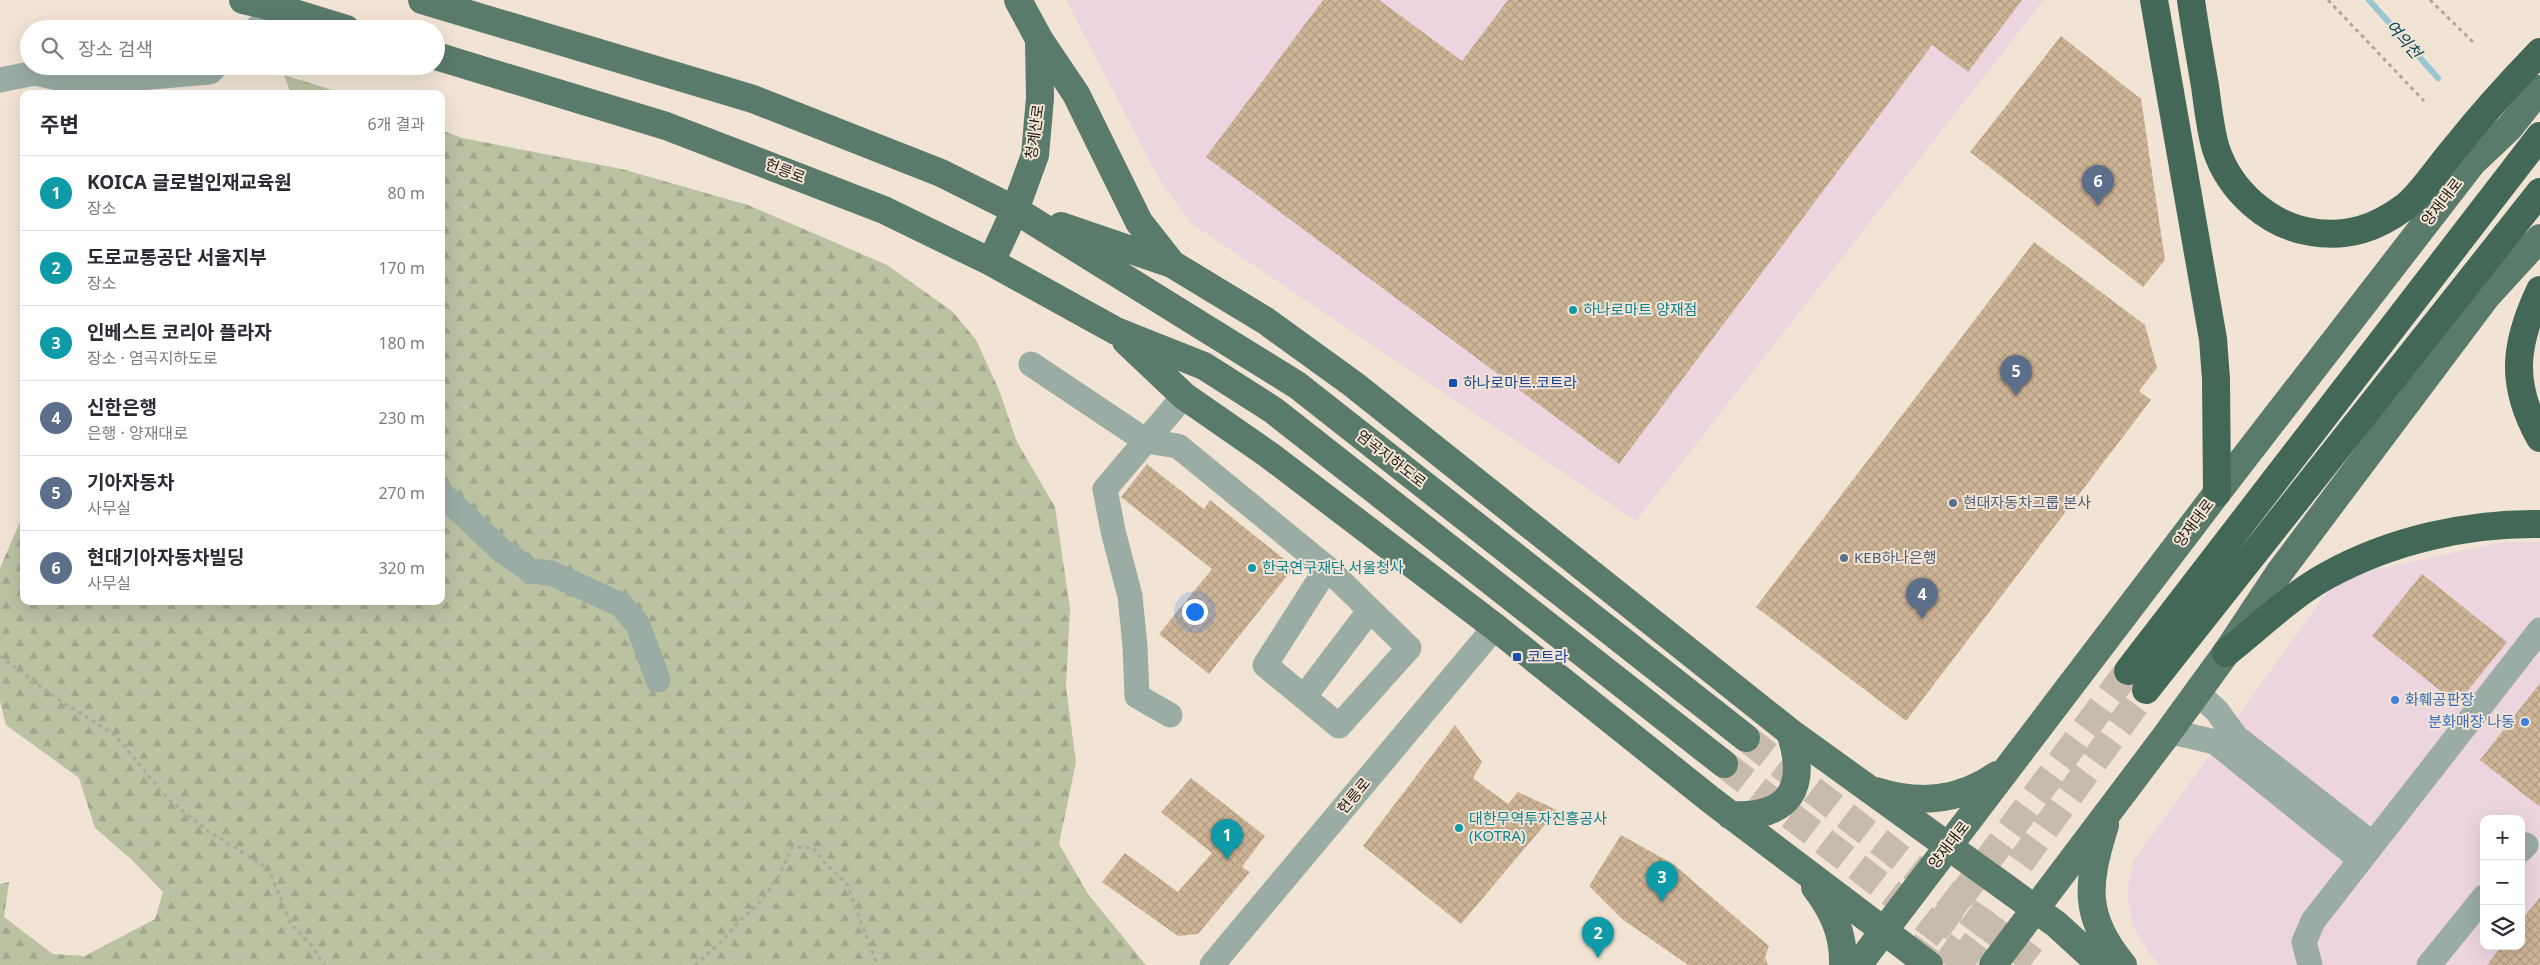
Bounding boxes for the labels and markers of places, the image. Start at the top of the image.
pin: 6 [2082,165,2114,206]
place label: 하나로마트 양재점 [1583,299,1697,319]
marker: 하나로마트 양재점 [1567,304,1579,316]
pin: 5 [2000,355,2032,396]
place label: 하나로마트.코트라 [1463,372,1578,392]
marker: 하나로마트.코트라 [1447,377,1459,389]
place label: 현대자동차그룹 본사 [1963,492,2091,512]
marker: 현대자동차그룹 본사 [1947,497,1959,509]
place label: KEB하나은행 [1854,547,1937,567]
marker: KEB하나은행 [1838,552,1850,564]
place label: 한국연구재단 서울청사 [1262,557,1404,577]
marker: 한국연구재단 서울청사 [1246,562,1258,574]
pin: 4 [1906,578,1938,619]
place label: 코트라 [1527,646,1569,666]
marker: 코트라 [1511,651,1523,663]
place label: 화훼공판장 [2405,689,2474,709]
marker: 화훼공판장 [2389,694,2401,706]
place label: 분화매장 나동 [2428,711,2515,731]
marker: 분화매장 나동 [2519,716,2531,728]
place label: 대한무역투자진흥공사 (KOTRA) [1469,808,1607,845]
pin: 1 [1211,819,1243,860]
marker: 대한무역투자진흥공사 (KOTRA) [1453,822,1465,834]
pin: 3 [1646,861,1678,902]
pin: 2 [1582,917,1614,958]

